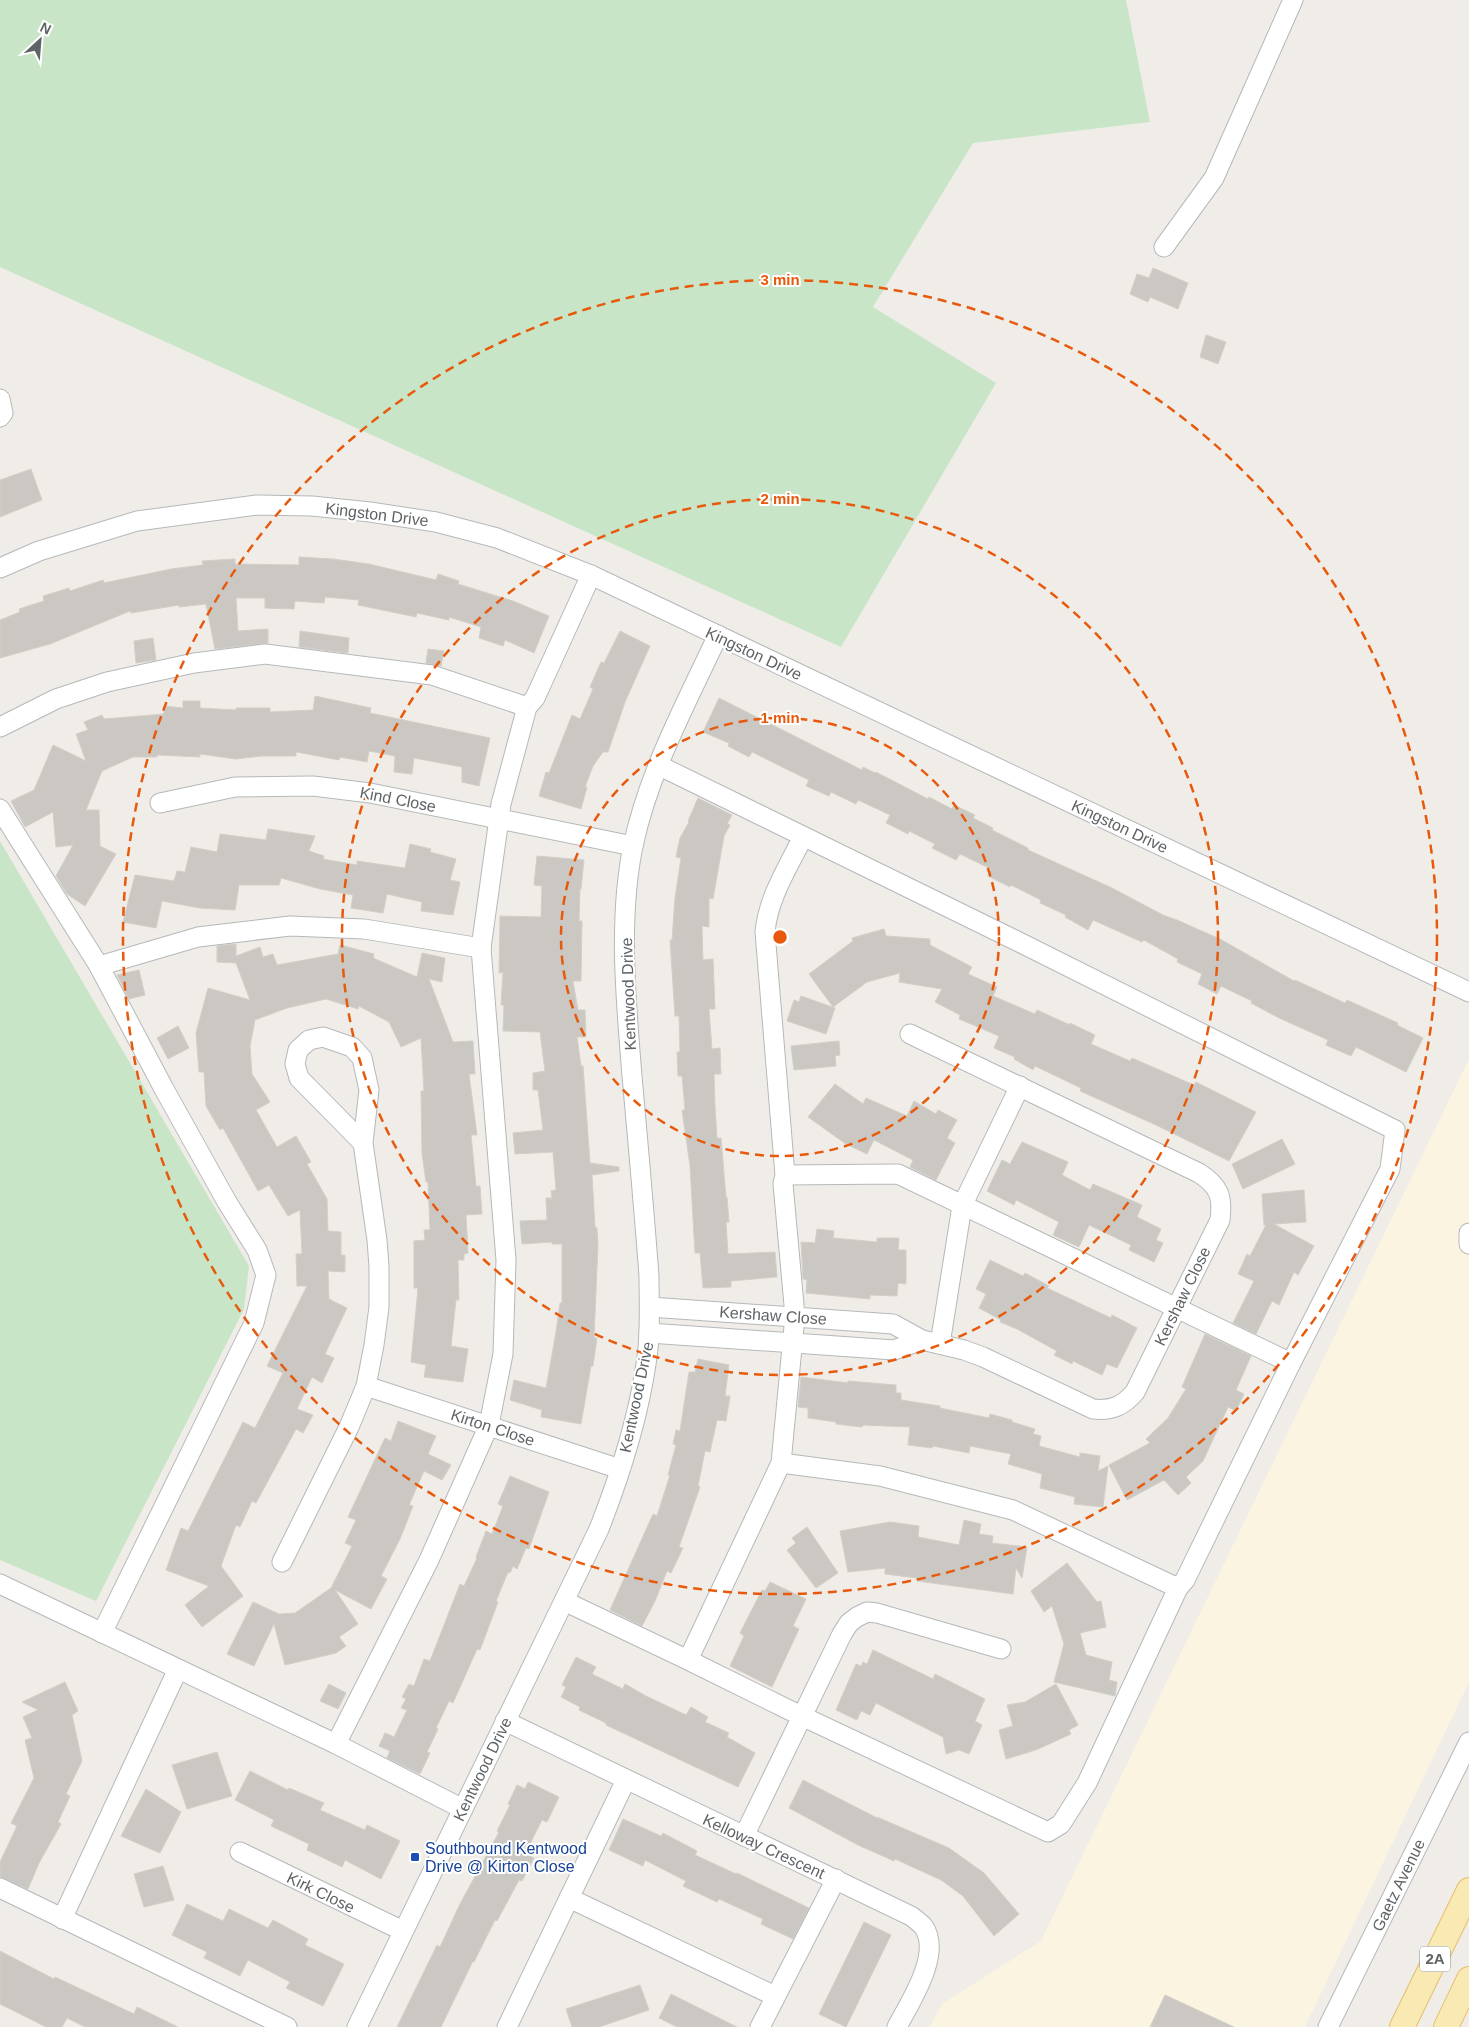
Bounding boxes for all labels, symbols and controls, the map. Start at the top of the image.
north arrow [15,15,65,65]
text: N [38,19,54,38]
text: 3 min [760,271,800,288]
text: 2 min [760,490,800,507]
street label: Kingston Drive [324,500,430,529]
street label: Kingston Drive [703,624,805,683]
text: 1 min [760,709,800,726]
street label: Kind Close [358,784,438,815]
street label: Kingston Drive [1069,797,1171,856]
centre of rings [771,928,789,946]
street label: Kentwood Drive [618,937,639,1051]
street label: Kershaw Close [1151,1244,1214,1348]
street label: Kershaw Close [719,1303,827,1328]
street label: Kentwood Drive [616,1340,657,1454]
street label: Kirton Close [449,1406,537,1449]
street label: Kentwood Drive [450,1715,515,1824]
street label: Kelloway Crescent [700,1811,828,1882]
street label: Gaetz Avenue [1369,1836,1428,1934]
place label: Southbound Kentwood Drive @ Kirton Close [425,1840,587,1875]
marker: Southbound Kentwood Drive @ Kirton Close [409,1851,421,1863]
street label: Kirk Close [284,1869,357,1916]
road number: 2A [1420,1946,1450,1972]

